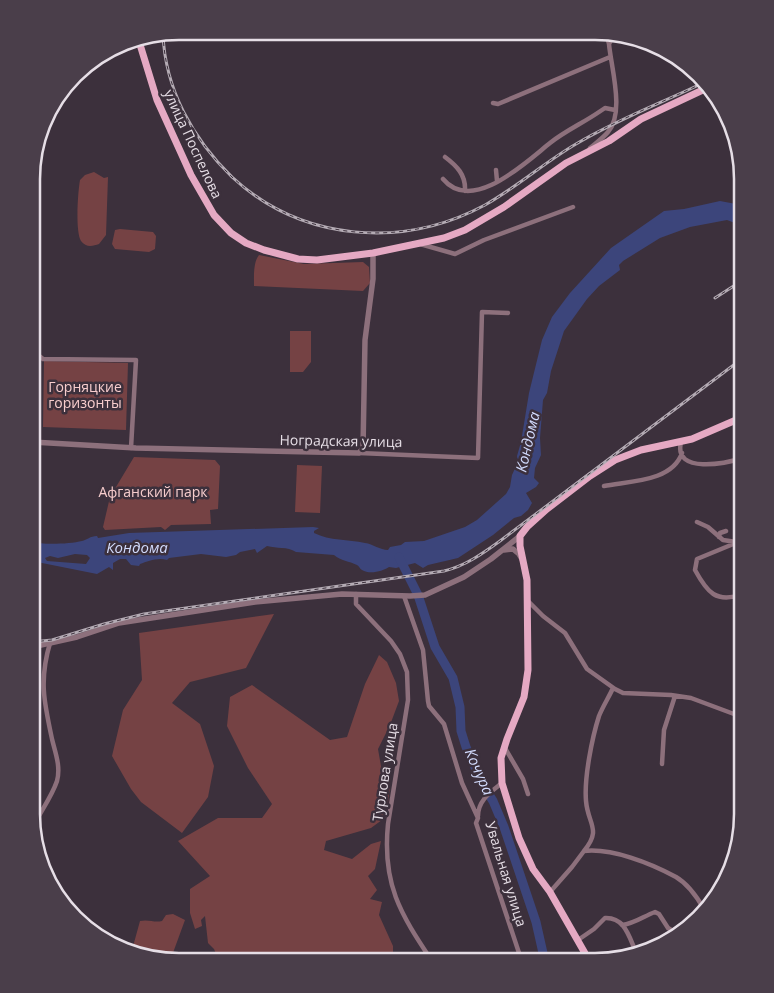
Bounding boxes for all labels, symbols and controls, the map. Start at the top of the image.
street label: улица Поспелова [160,86,227,201]
park label: Горняцкие горизонты [48,377,122,412]
water label: Кондома [510,409,544,474]
street label: Ноградская улица [279,430,403,451]
park label: Афганский парк [98,482,208,501]
water label: Кондома [106,537,168,557]
street label: Турлова улица [367,721,402,823]
water label: Кочура [461,745,499,799]
street label: Увальная улица [481,819,532,929]

